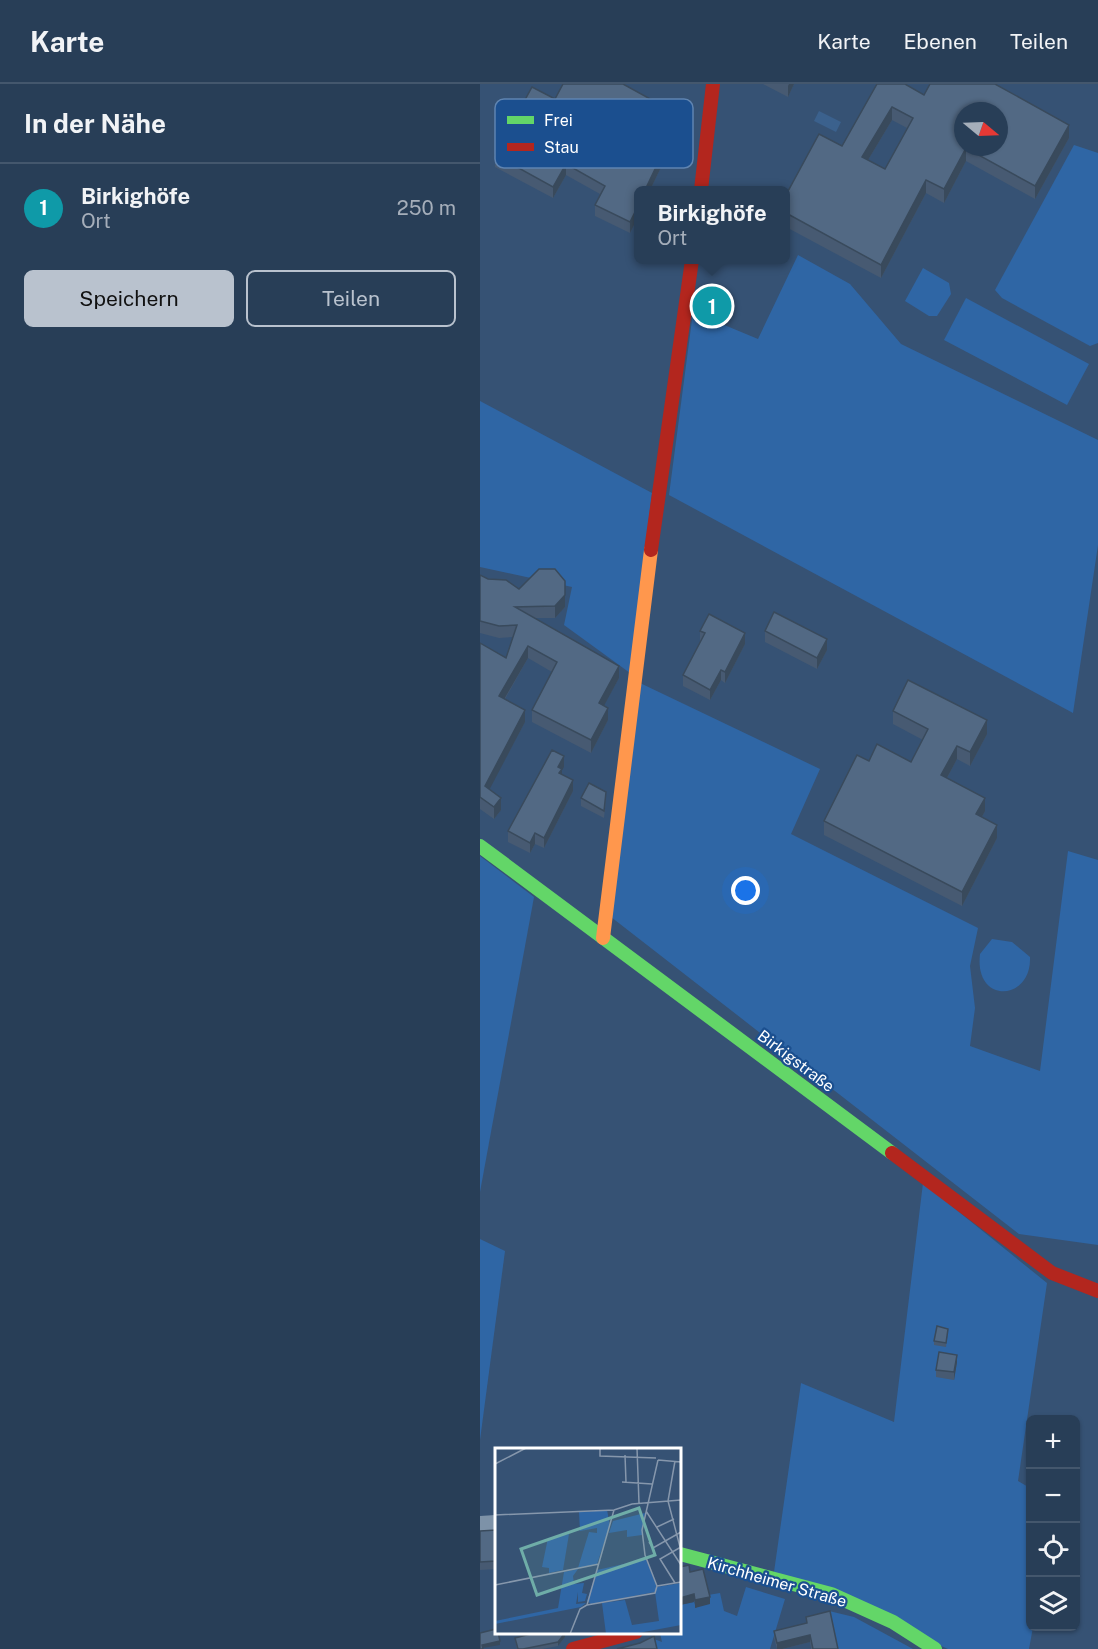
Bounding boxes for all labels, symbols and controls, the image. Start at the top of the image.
text: Karte [30,25,104,58]
text: Karte [817,29,871,54]
text: Ebenen [904,29,977,54]
text: Teilen [1010,29,1068,54]
legend [495,99,693,168]
north arrow [954,102,1008,156]
text: In der Nähe [24,108,166,139]
text: Frei [544,111,573,130]
text: Stau [544,138,579,157]
text: Birkighöfe [81,183,190,209]
popup [634,186,790,264]
text: 1 [39,196,48,220]
text: 250 m [397,196,456,220]
text: Birkighöfe [657,200,767,226]
text: Ort [81,209,111,233]
text: Ort [657,226,687,250]
button: Speichern [24,270,234,327]
button: Teilen [246,270,456,327]
pin: 1 [692,284,732,328]
your location [731,876,760,905]
street label: Birkigstraße [754,1026,838,1096]
map controls [1026,1415,1080,1631]
button: + [1026,1415,1080,1469]
inset map [495,1448,681,1634]
button: − [1026,1469,1080,1523]
button: locate [1026,1523,1080,1577]
street label: Kirchheimer Straße [705,1553,849,1611]
button: layers [1026,1577,1080,1631]

